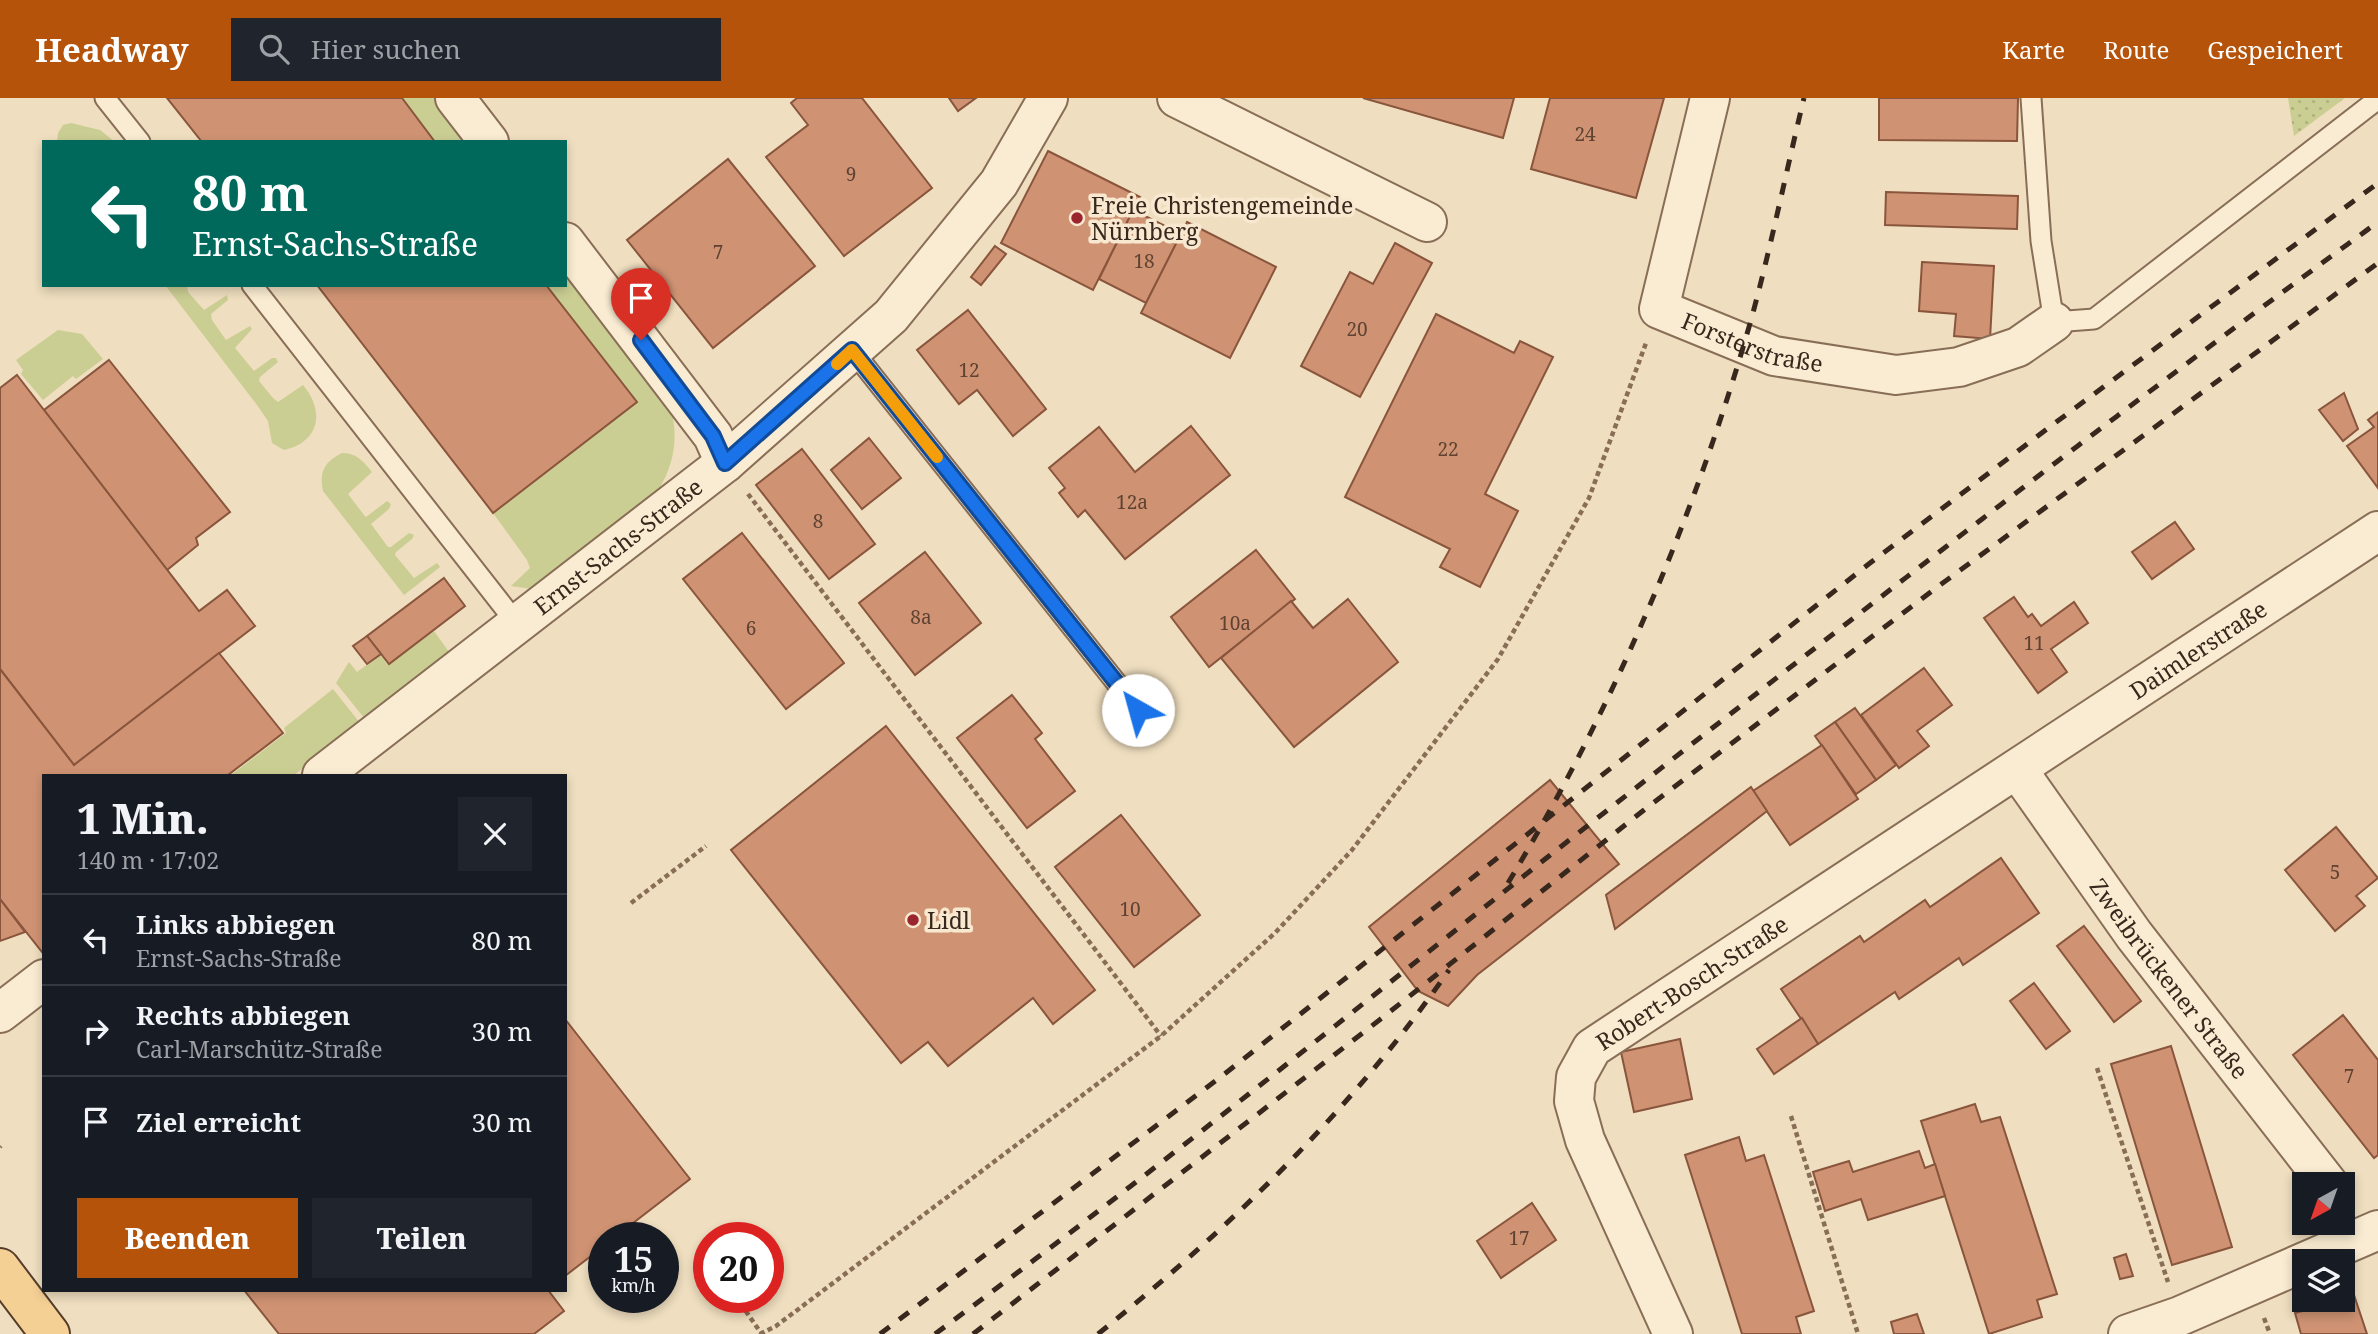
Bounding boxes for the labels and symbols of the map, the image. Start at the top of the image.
house number: 24 [1574,121,1596,147]
house number: 9 [846,161,856,187]
place label: Freie Christengemeinde Nürnberg [1091,189,1353,247]
marker: Freie Christengemeinde Nürnberg [1069,210,1085,226]
house number: 7 [713,239,723,265]
house number: 18 [1133,248,1155,274]
pin [611,268,671,340]
street label: Forsterstraße [1677,304,1825,379]
house number: 20 [1346,316,1368,342]
house number: 12 [958,357,980,383]
house number: 22 [1437,436,1459,462]
street label: Ernst-Sachs-Straße [527,470,709,622]
house number: 12a [1116,489,1148,515]
house number: 8 [813,508,823,534]
street label: Daimlerstraße [2123,593,2273,706]
house number: 8a [910,604,932,630]
house number: 10a [1219,610,1251,636]
house number: 6 [746,615,756,641]
house number: 11 [2023,630,2045,656]
position arrow [1101,673,1175,747]
house number: 5 [2330,859,2340,885]
street label: Zweibrückener Straße [2083,872,2256,1085]
house number: 10 [1119,896,1141,922]
place label: Lidl [927,904,970,936]
street label: Robert-Bosch-Straße [1589,908,1794,1057]
marker: Lidl [905,912,921,928]
house number: 7 [2344,1063,2354,1089]
north arrow [2292,1172,2356,1236]
speed limit sign: 20 [693,1222,784,1313]
house number: 17 [1508,1225,1530,1251]

